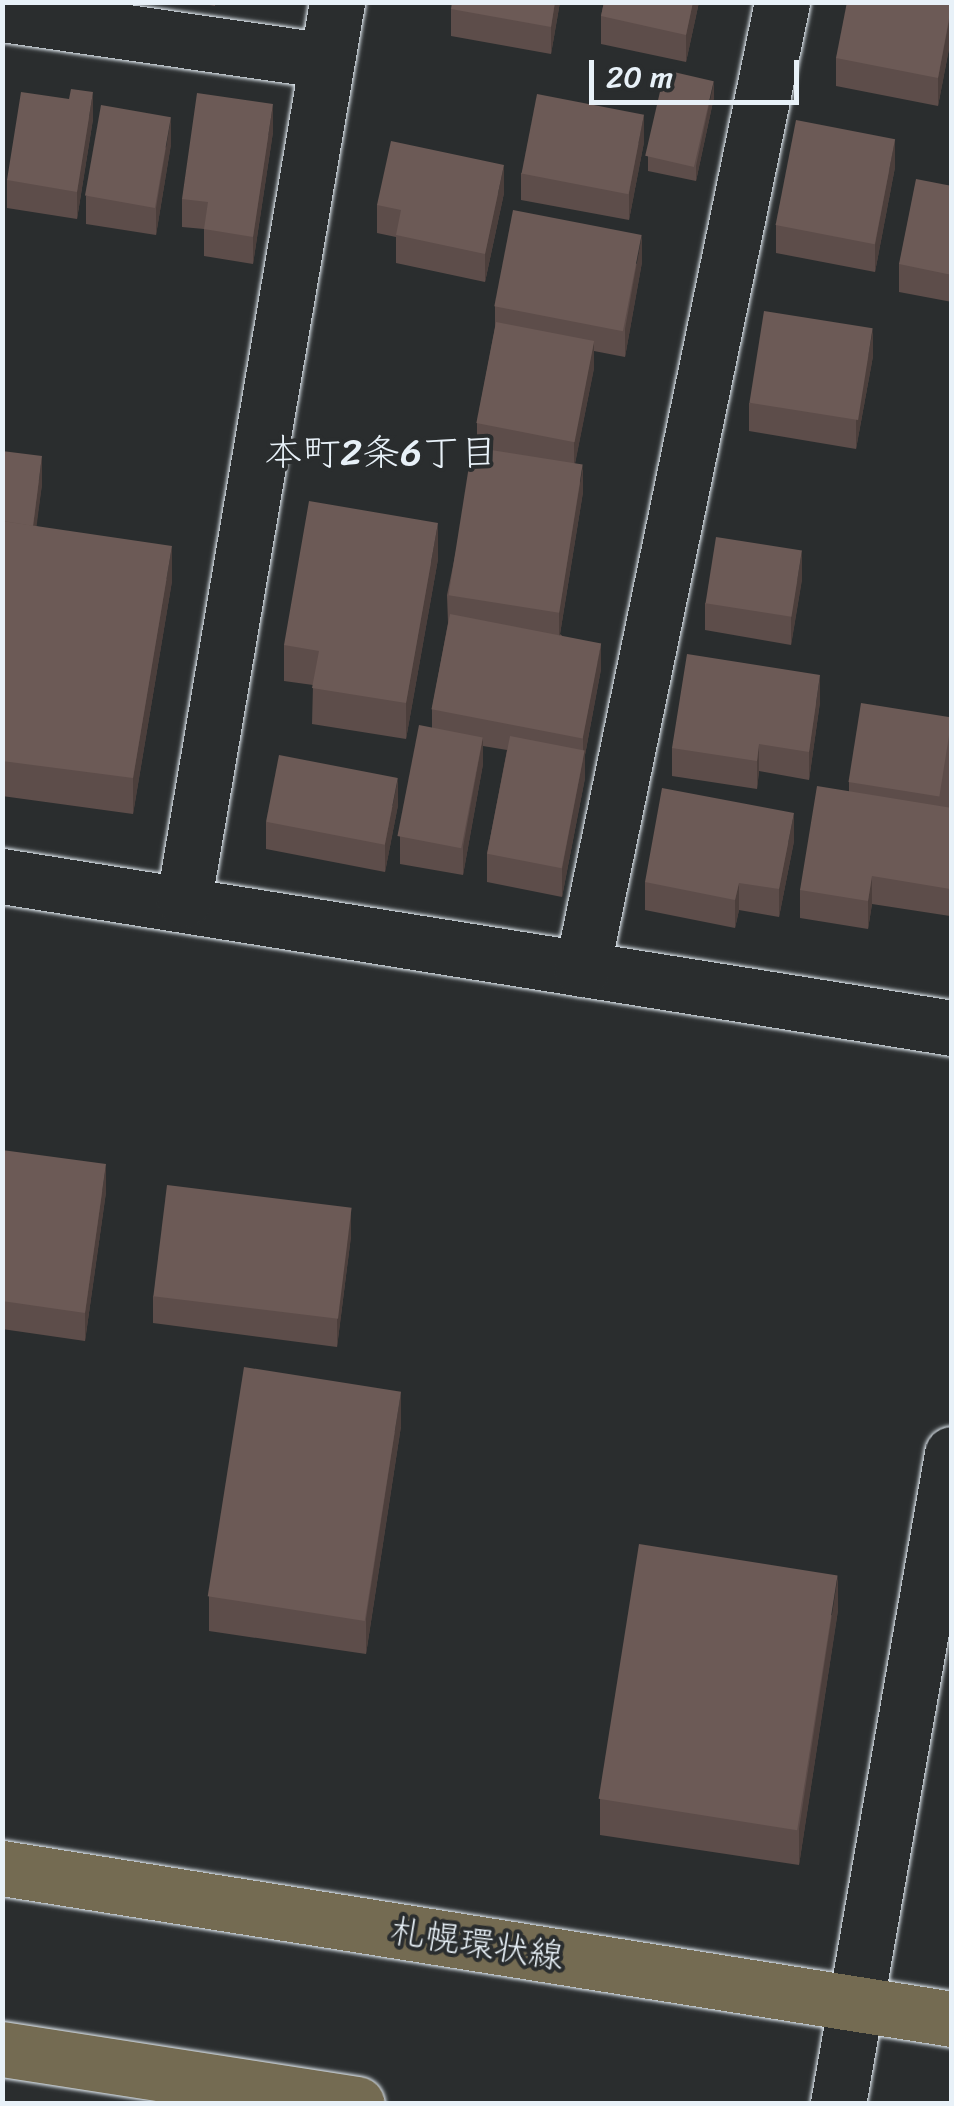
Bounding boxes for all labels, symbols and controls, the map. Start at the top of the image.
scale bar [594,40,804,102]
text: 20 m [606,50,673,104]
district label: 本町2条6丁目 [264,430,498,476]
street label: 札幌環状線 [387,1909,567,1977]

